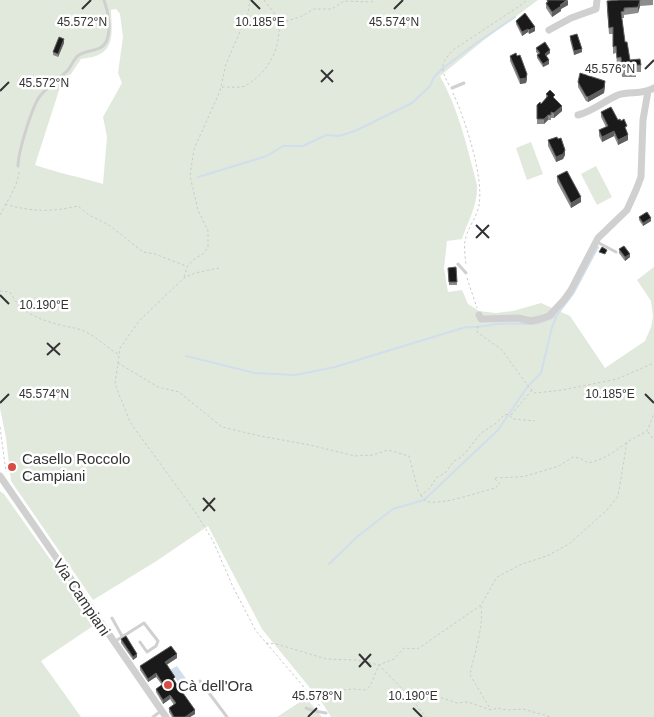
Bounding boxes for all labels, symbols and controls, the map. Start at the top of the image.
text: 45.572°N [57,15,107,29]
text: 10.185°E [235,15,285,29]
text: 45.574°N [369,15,419,29]
text: 45.576°N [585,62,635,76]
text: 45.572°N [19,76,69,90]
text: 10.190°E [19,298,69,312]
text: 45.574°N [19,387,69,401]
text: 10.185°E [585,387,635,401]
place label: Casello Roccolo Campiani [22,450,130,484]
marker: Casello Roccolo Campiani [6,461,18,473]
street label: Via Campiani [50,555,114,639]
place label: Cà dell'Ora [178,677,253,694]
marker: Cà dell'Ora [162,679,174,691]
text: 45.578°N [292,689,342,703]
text: 10.190°E [388,689,438,703]

